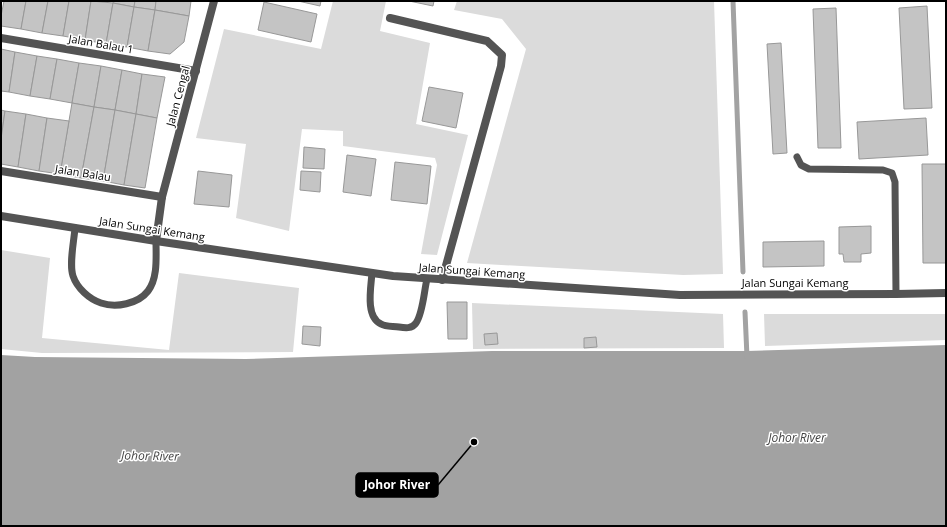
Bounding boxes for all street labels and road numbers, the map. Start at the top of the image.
street label: Jalan Balau 1 [67,30,135,57]
street label: Jalan Cengal [162,64,193,129]
street label: Jalan Balau [53,161,112,184]
street label: Jalan Sungai Kemang [97,213,206,244]
street label: Jalan Sungai Kemang [417,259,526,282]
street label: Jalan Sungai Kemang [741,275,848,290]

